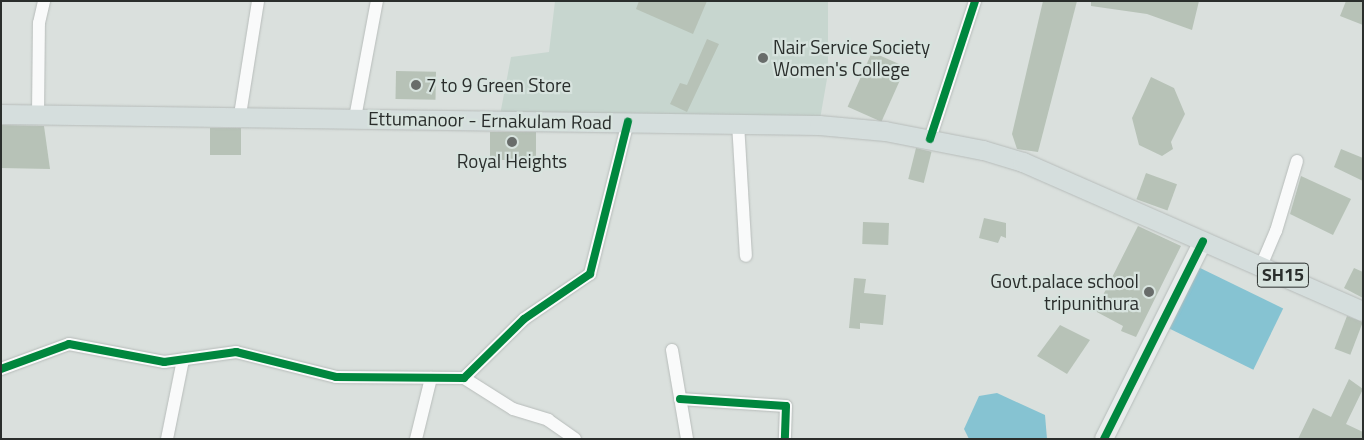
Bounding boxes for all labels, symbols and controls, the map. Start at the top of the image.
place label: Nair Service Society Women's College [773,36,930,80]
marker: Nair Service Society Women's College [757,52,769,64]
place label: 7 to 9 Green Store [426,74,571,96]
marker: 7 to 9 Green Store [410,79,422,91]
street label: Ettumanoor - Ernakulam Road [368,106,612,134]
marker: Royal Heights [506,136,518,148]
place label: Royal Heights [457,150,567,172]
road number: SH15 [1257,260,1309,290]
place label: Govt.palace school tripunithura [990,270,1139,314]
marker: Govt.palace school tripunithura [1143,286,1155,298]

